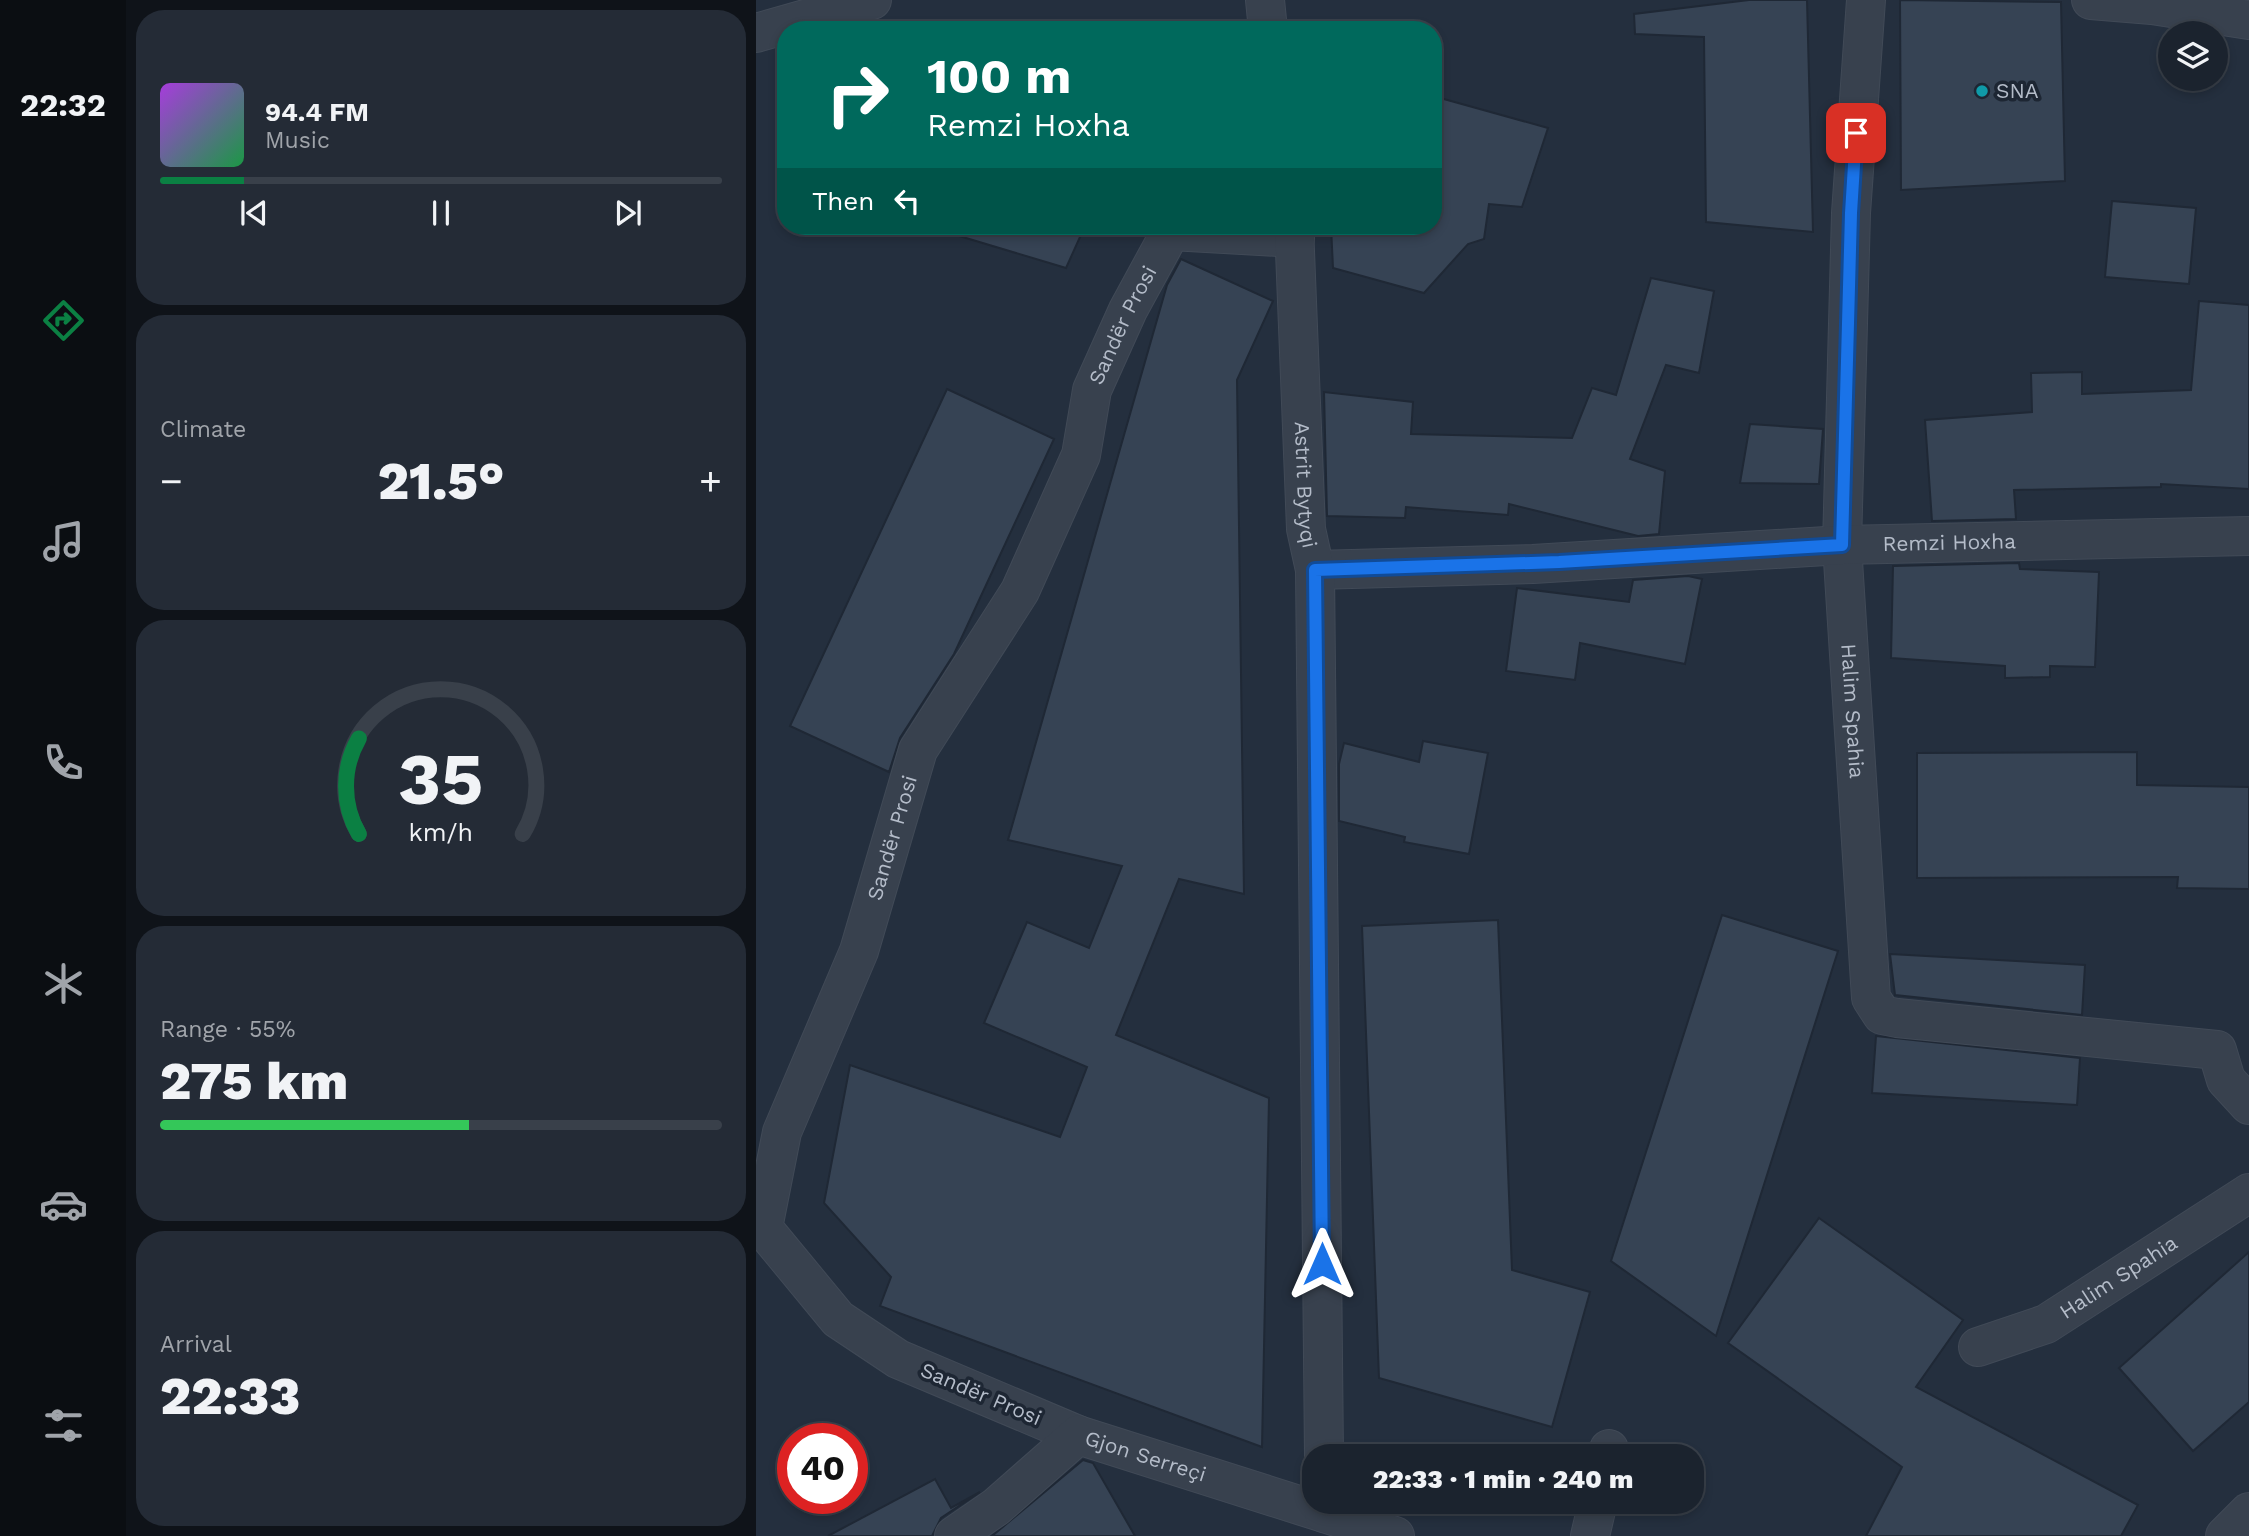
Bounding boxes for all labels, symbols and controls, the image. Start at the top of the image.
map controls [2158,21,2228,91]
button: layers [2158,21,2228,91]
text: 100 m [927,47,1071,105]
icon: right [812,49,903,140]
place label: SNA [1996,78,2039,103]
marker: SNA [1974,83,1990,99]
text: 22:32 [20,86,106,124]
text: 94.4 FM [265,97,369,127]
pin [1826,103,1886,163]
text: Remzi Hoxha [927,106,1130,144]
icon: arrive [1837,114,1875,152]
text: Music [265,127,330,154]
icon: left [888,182,926,220]
text: Then [812,186,874,216]
icon: previous [235,194,273,232]
icon: pause [422,194,460,232]
icon: next [609,194,647,232]
street label: Sandër Prosi [1083,261,1162,388]
icon: directions [39,296,88,345]
text: Climate [160,416,246,443]
street label: Astrit Bytyqi [1290,421,1323,550]
text: 21.5° [378,451,504,512]
text: − [160,459,183,503]
text: + [699,459,722,503]
icon: music [39,517,88,566]
street label: Remzi Hoxha [1882,528,2016,556]
street label: Halim Spahia [1836,643,1870,779]
text: 35 [398,736,484,822]
icon: phone [39,738,88,787]
street label: Sandër Prosi [862,772,922,903]
text: km/h [409,818,473,847]
icon: climate [39,959,88,1008]
text: Range · 55% [160,1016,295,1043]
text: 275 km [160,1051,348,1112]
icon: car [39,1180,88,1229]
position arrow [1285,1227,1359,1301]
street label: Halim Spahia [2055,1230,2182,1324]
text: Arrival [160,1331,232,1358]
street label: Sandër Prosi [917,1357,1045,1430]
text: 22:33 [160,1366,300,1427]
icon: filters [39,1401,88,1450]
speed limit sign: 40 [777,1423,868,1514]
street label: Gjon Serreçi [1082,1425,1209,1487]
text: 22:33 · 1 min · 240 m [1373,1464,1633,1494]

